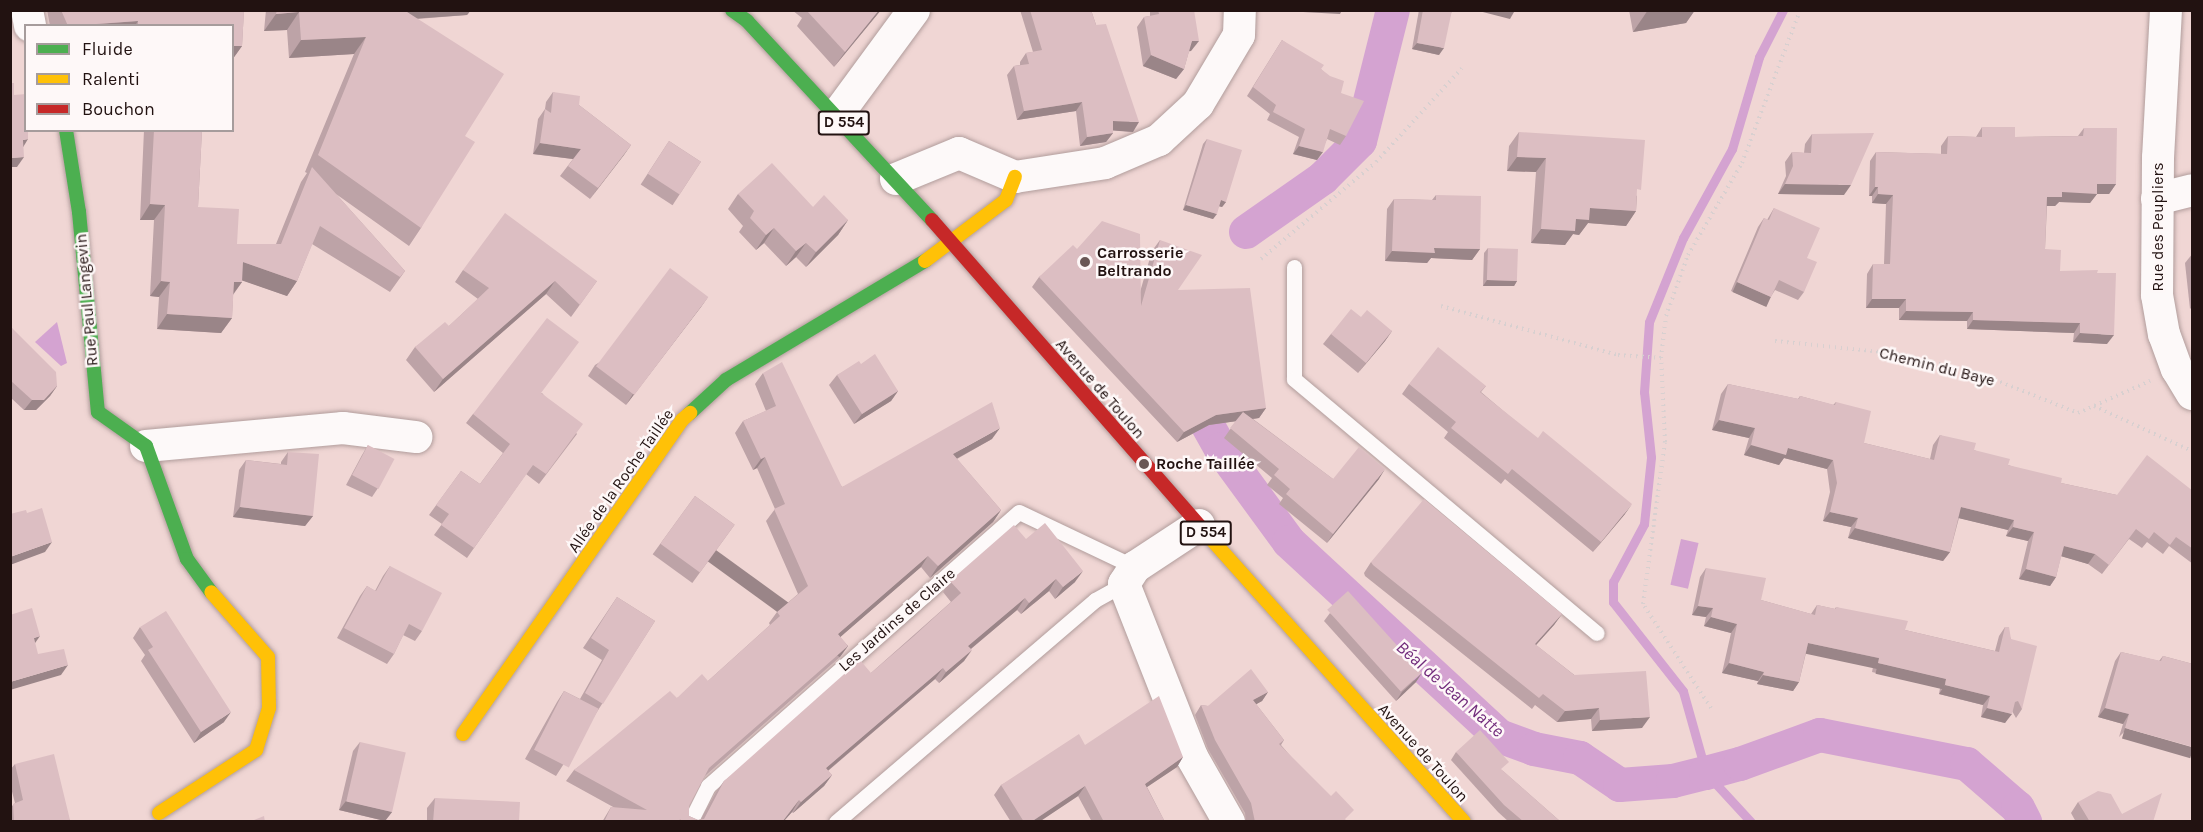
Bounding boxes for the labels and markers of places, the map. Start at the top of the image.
place label: Carrosserie Beltrando [1097,243,1183,281]
marker: Carrosserie Beltrando [1078,255,1092,269]
place label: Roche Taillée [1156,454,1255,474]
marker: Roche Taillée [1137,457,1151,471]

